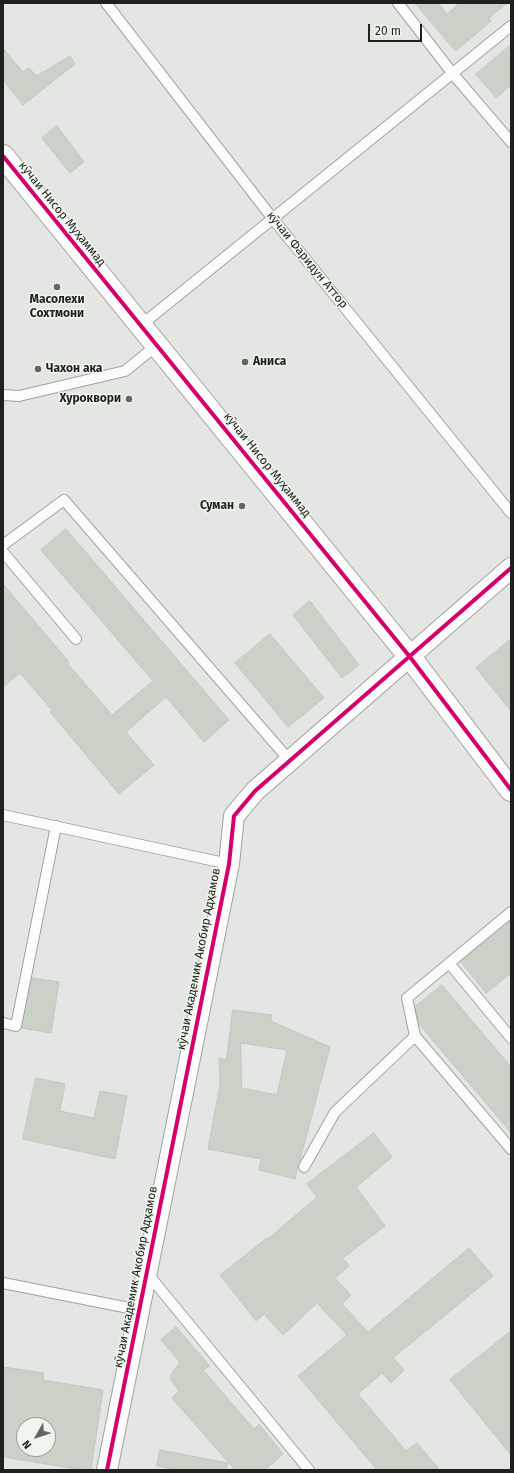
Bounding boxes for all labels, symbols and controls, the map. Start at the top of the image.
scale bar [370,16,424,42]
text: 20 m [375,24,401,38]
street label: кӯчаи Нисор Муҳаммад [15,159,109,269]
street label: кӯчаи Фаридун Аттор [263,209,351,311]
marker: Масолехи Сохтмони [52,282,62,292]
place label: Масолехи Сохтмони [30,293,84,321]
place label: Аниса [253,355,286,369]
marker: Аниса [240,357,250,367]
place label: Чахон ака [46,362,102,376]
marker: Чахон ака [33,364,43,374]
place label: Хуроквори [59,392,121,406]
marker: Хуроквори [124,394,134,404]
street label: кӯчаи Нисор Муҳаммад [220,410,314,520]
place label: Суман [200,499,234,513]
marker: Суман [237,501,247,511]
street label: кӯчаи Академик Акобир Адҳамов [174,867,224,1051]
street label: кӯчаи Академик Акобир Адҳамов [111,1185,161,1369]
north arrow [16,1417,56,1457]
text: N [20,1437,34,1451]

